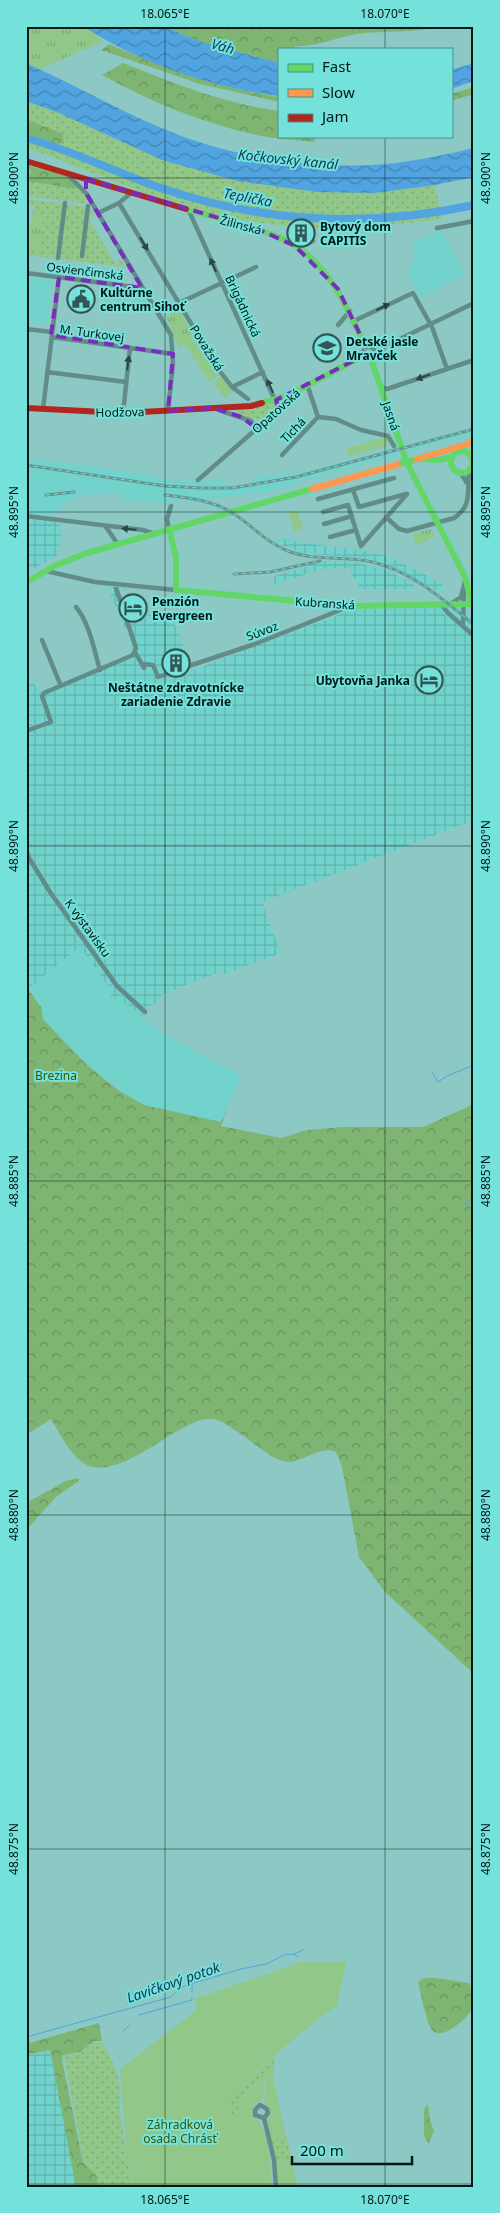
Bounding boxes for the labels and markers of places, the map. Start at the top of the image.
building icon: Bytový dom CAPITIS [286,218,316,248]
place label: Bytový dom CAPITIS [320,218,391,249]
public building icon: Kultúrne centrum Sihoť [66,284,96,314]
place label: Kultúrne centrum Sihoť [100,284,187,315]
school or university icon: Detské jasle Mravček [312,333,342,363]
place label: Detské jasle Mravček [346,333,418,364]
hotel icon: Penzión Evergreen [118,593,148,623]
place label: Penzión Evergreen [152,593,213,624]
building icon: Neštátne zdravotnícke zariadenie Zdravie [161,648,191,678]
hotel icon: Ubytovňa Janka [414,665,444,695]
place label: Ubytovňa Janka [316,672,410,689]
place label: Neštátne zdravotnícke zariadenie Zdravie [108,679,244,710]

